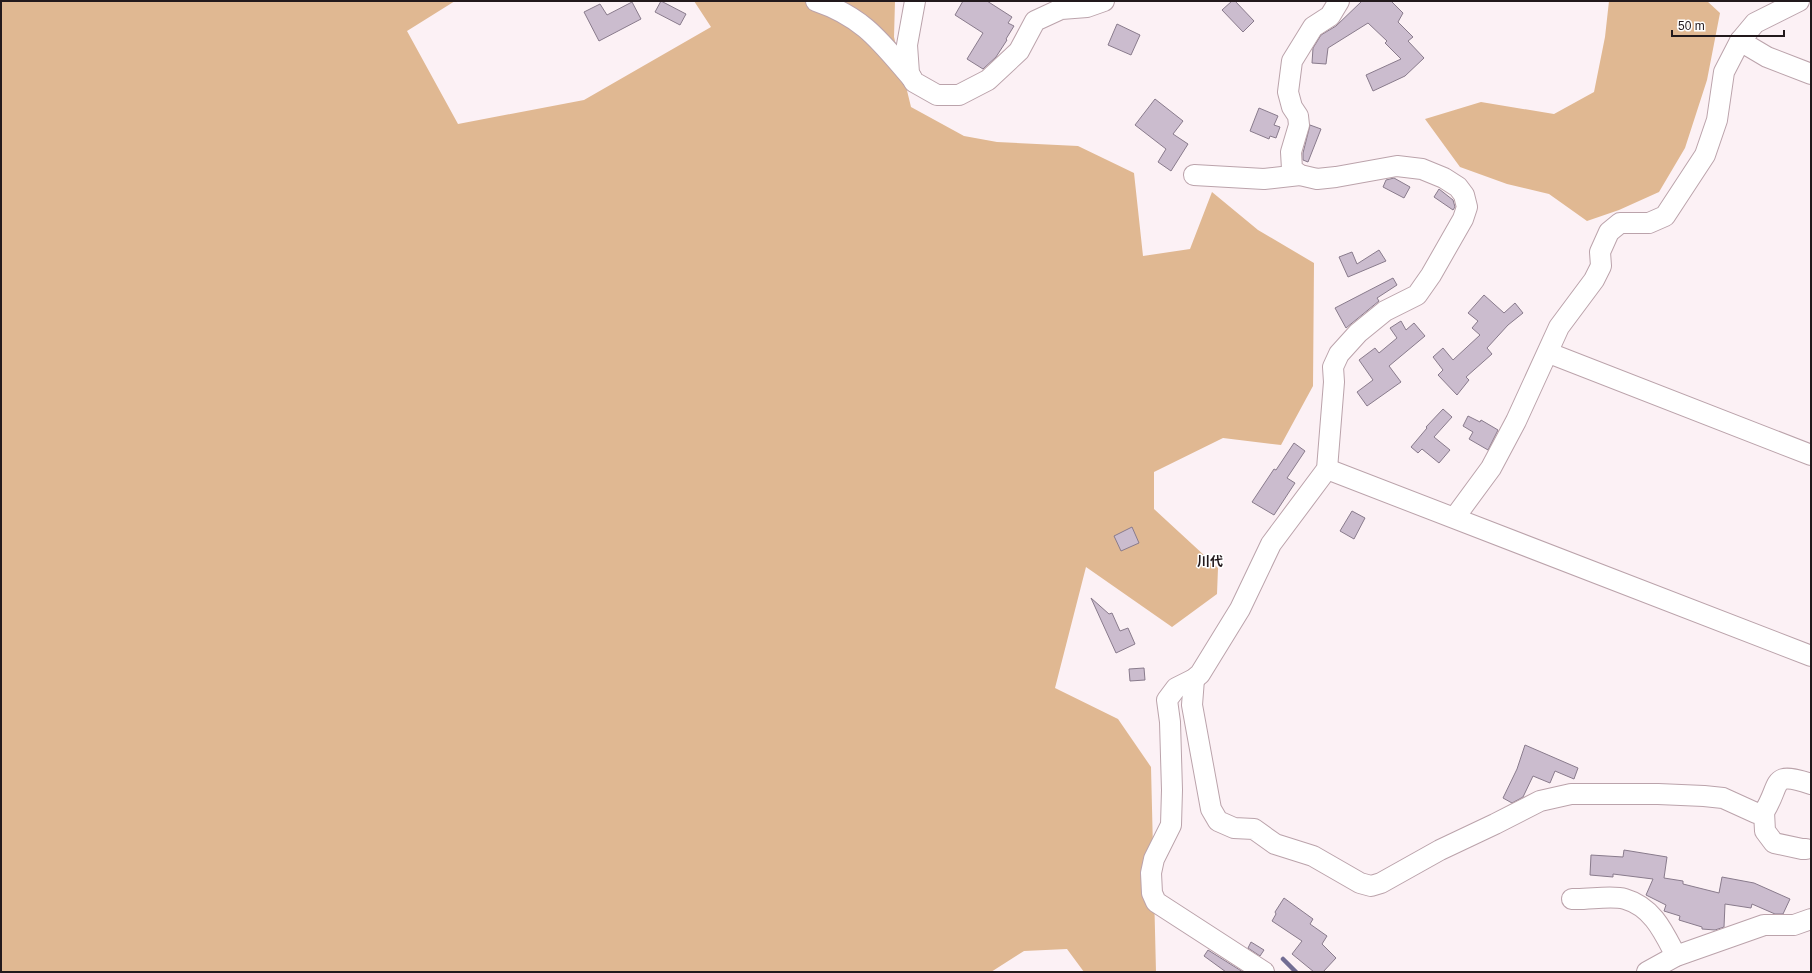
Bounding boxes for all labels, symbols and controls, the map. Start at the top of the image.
scale bar [1672,12,1784,38]
text: 50 m [1678,19,1705,33]
district label: 川代 [1197,554,1223,569]

